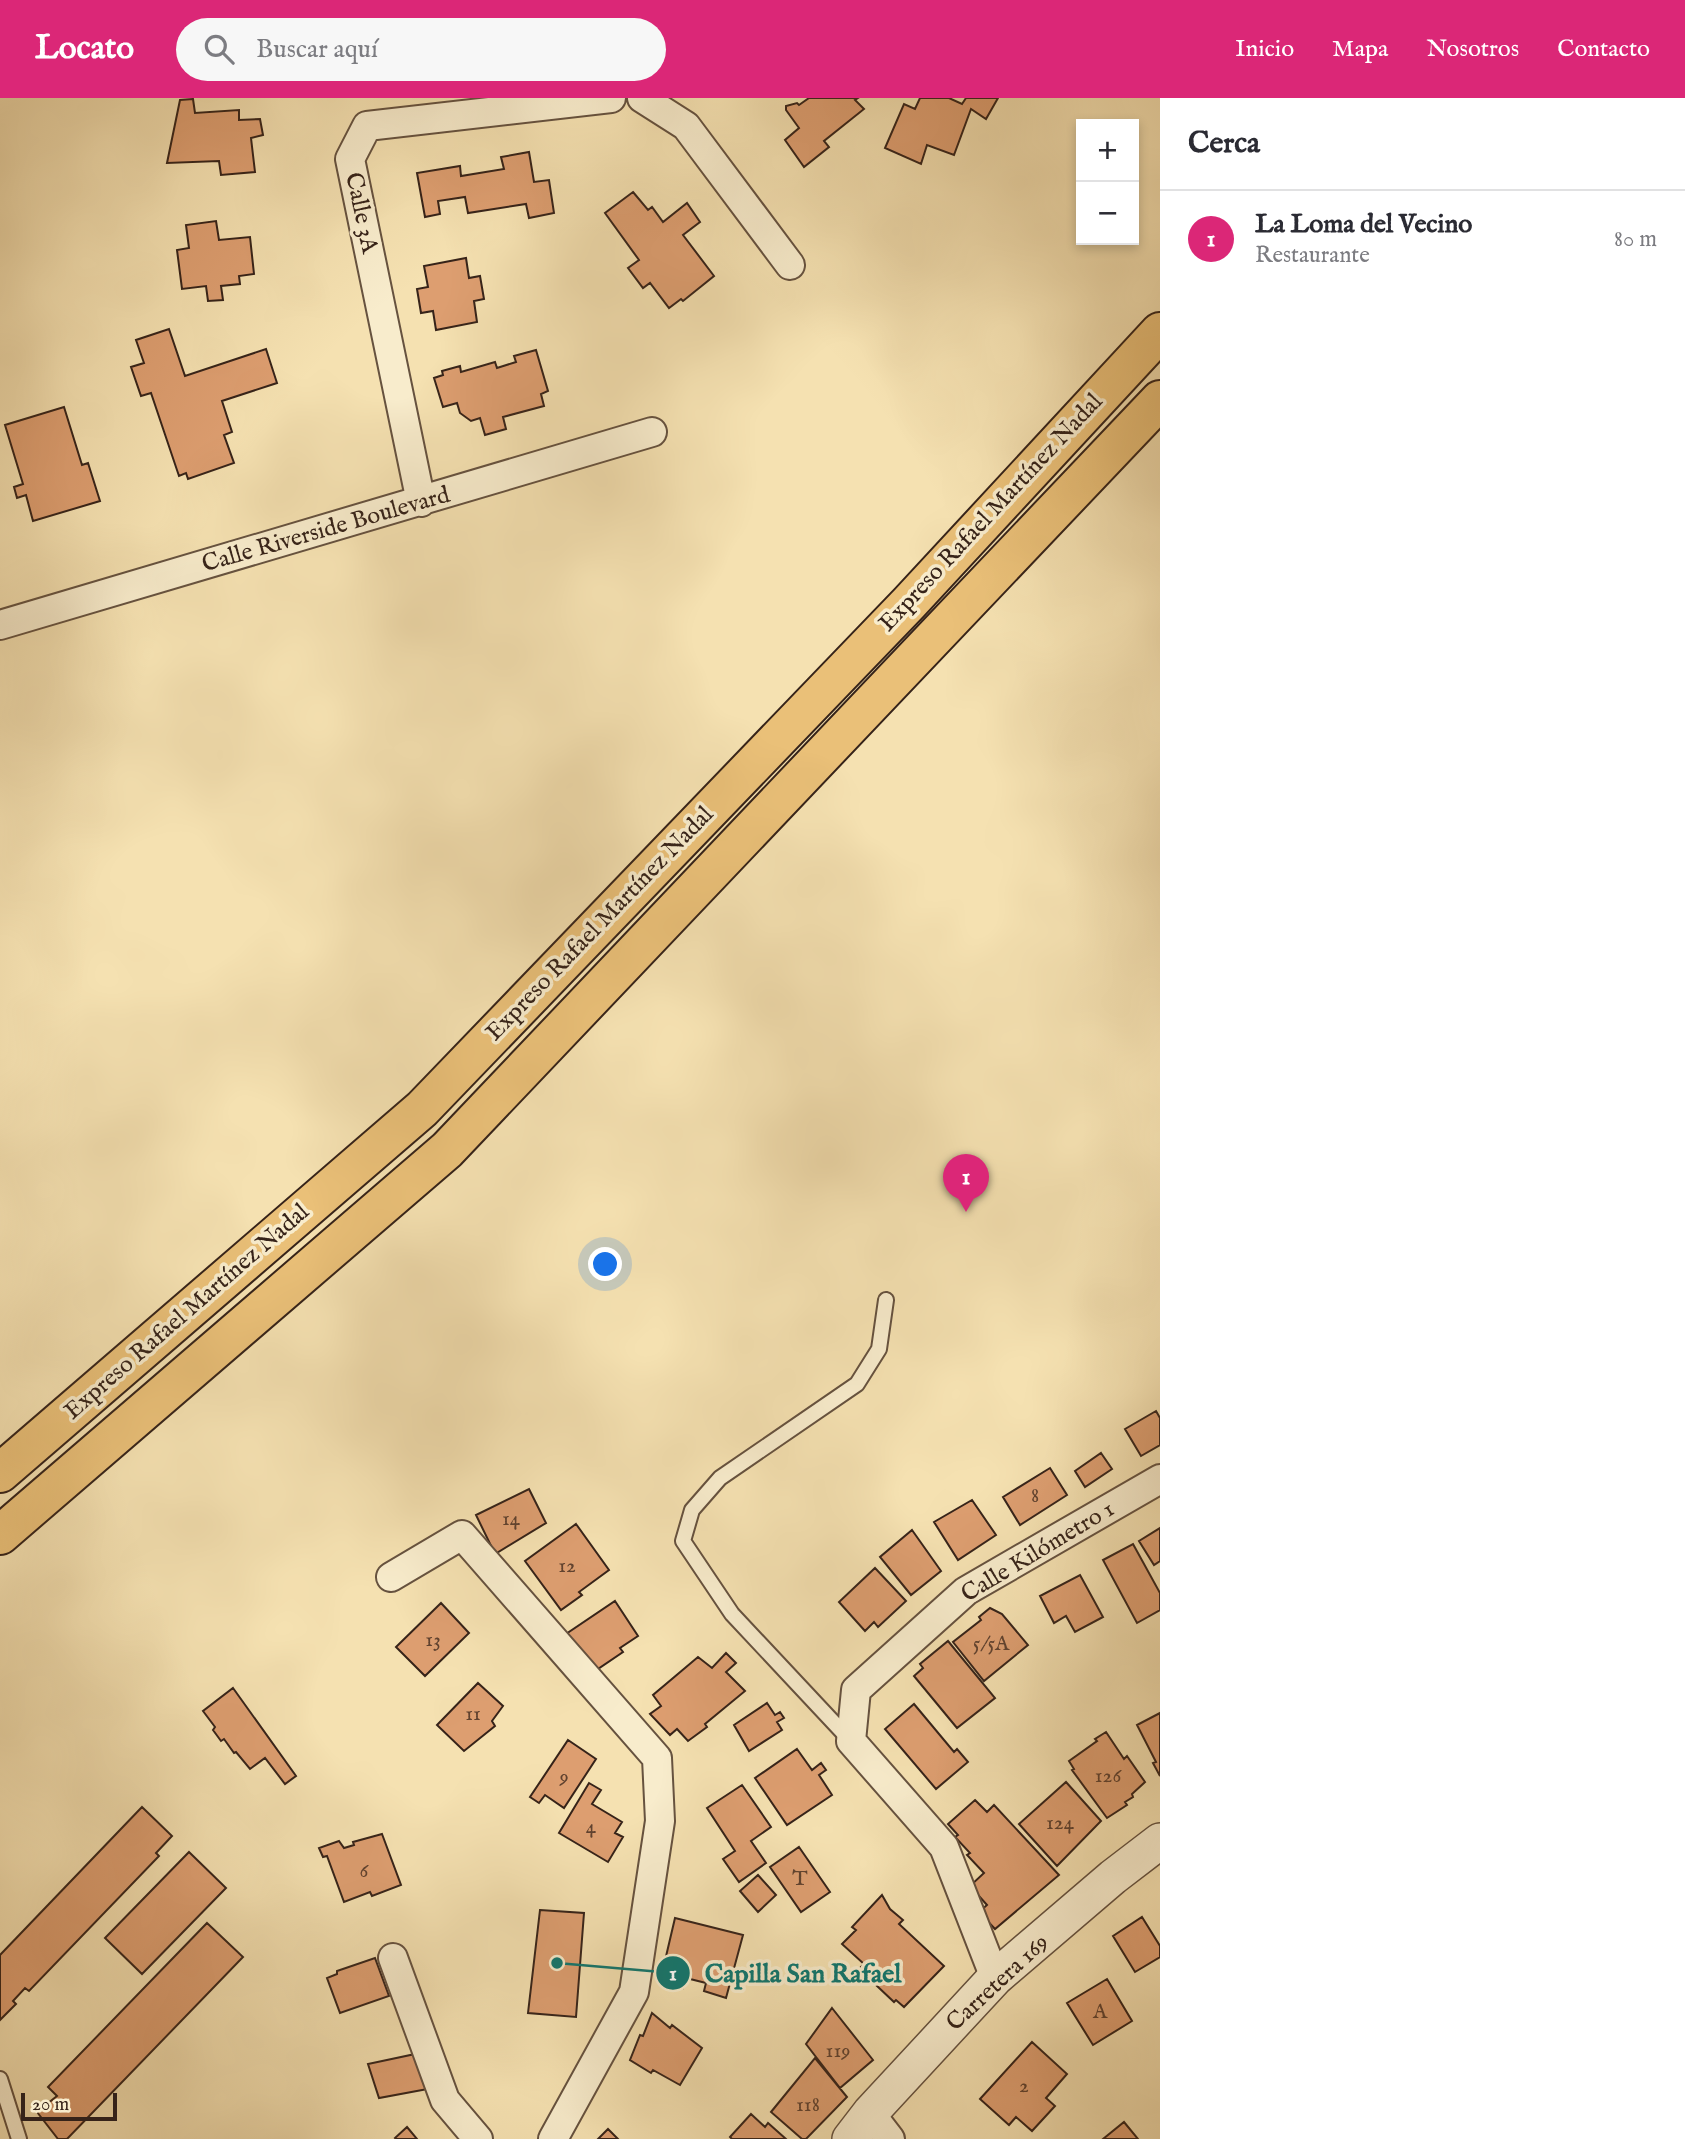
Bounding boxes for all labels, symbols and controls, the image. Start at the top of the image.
search box [176,18,666,81]
text: Locato [35,28,134,70]
icon: search [200,30,238,68]
text: Buscar aquí [256,33,378,66]
text: Inicio [1235,34,1294,65]
text: Mapa [1332,34,1388,65]
text: Nosotros [1426,34,1519,65]
text: Contacto [1557,34,1650,65]
map controls [1076,119,1139,245]
button: + [1076,119,1139,182]
text: Cerca [1188,125,1260,163]
street label: Calle 3A [337,170,385,257]
button: − [1076,182,1139,245]
text: La Loma del Vecino [1255,208,1472,241]
text: 1 [1207,225,1215,254]
text: 80 m [1614,225,1657,254]
text: Restaurante [1255,241,1370,270]
street label: Expreso Rafael Martínez Nadal [872,387,1110,639]
street label: Calle Riverside Boulevard [198,480,454,580]
street label: Expreso Rafael Martínez Nadal [479,800,721,1048]
pin: 1 [943,1154,989,1212]
street label: Expreso Rafael Martínez Nadal [58,1197,316,1427]
your location [588,1247,622,1281]
house number: 8 [1031,1483,1039,1510]
street label: Calle Kilómetro 1 [956,1494,1120,1610]
house number: 14 [502,1506,521,1533]
house number: 12 [558,1553,576,1580]
house number: 13 [425,1627,441,1654]
house number: 5/5A [973,1631,1010,1658]
house number: 11 [465,1701,481,1728]
house number: 126 [1095,1763,1122,1790]
house number: 9 [558,1764,569,1791]
house number: 124 [1046,1810,1075,1837]
house number: 4 [586,1814,597,1841]
house number: 6 [360,1858,370,1885]
house number: T [792,1866,808,1893]
street label: Carretera 169 [940,1928,1056,2038]
callout: Capilla San Rafael [656,1949,916,1996]
text: Capilla San Rafael [705,1958,902,1991]
text: 1 [669,1961,677,1988]
house number: A [1092,1999,1108,2026]
house number: 119 [826,2038,850,2065]
house number: 2 [1019,2073,1029,2100]
scale bar [21,2090,117,2122]
house number: 118 [796,2092,820,2119]
text: 20 m [32,2093,69,2117]

